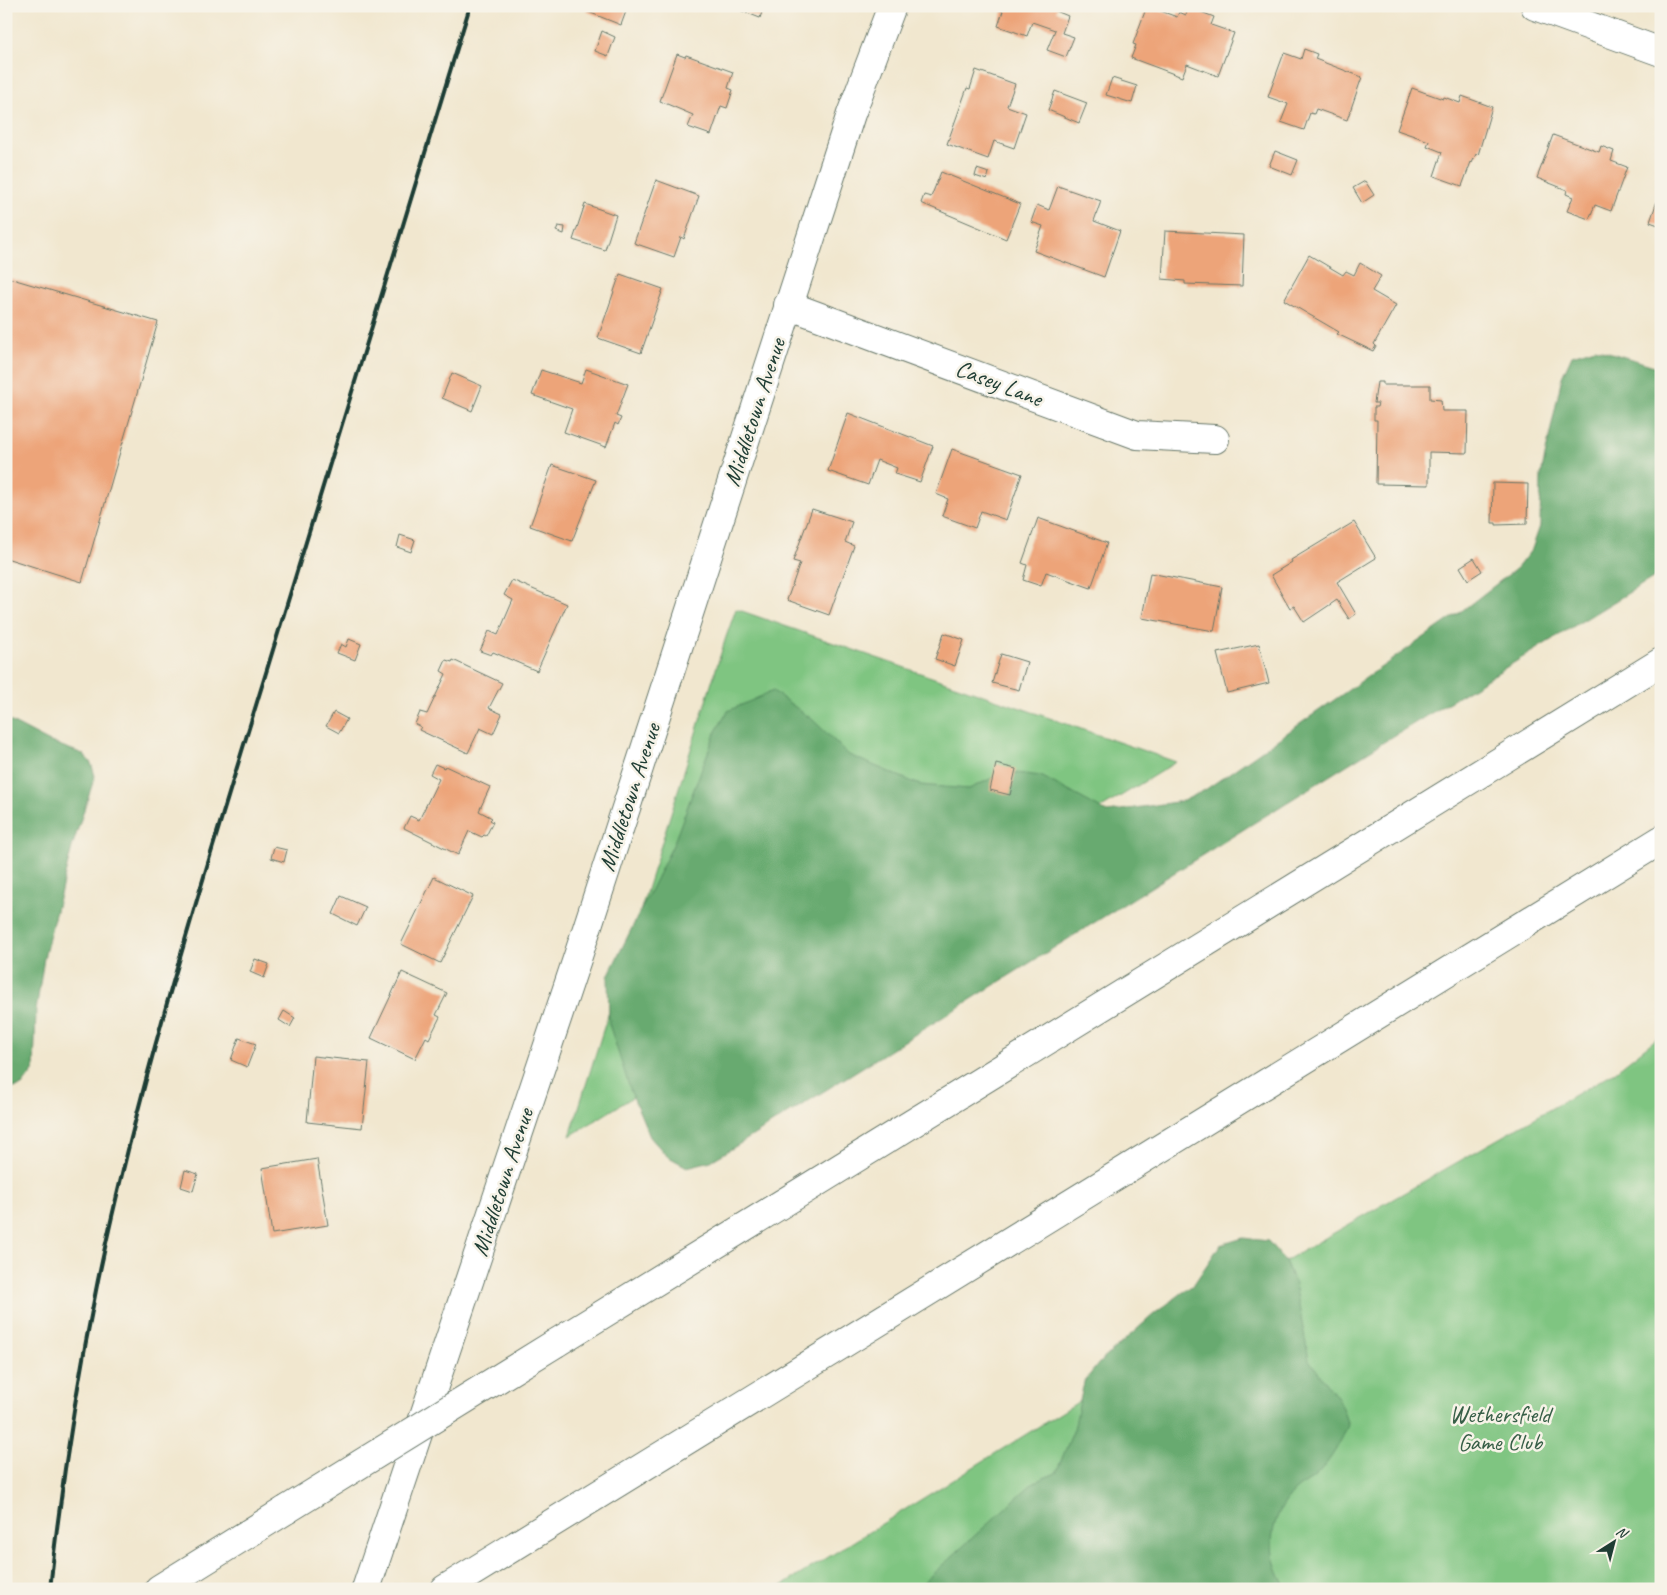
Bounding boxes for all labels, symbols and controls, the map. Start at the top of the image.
street label: Middletown Avenue [716,332,793,490]
street label: Casey Lane [951,353,1049,414]
street label: Middletown Avenue [591,717,668,875]
street label: Middletown Avenue [464,1102,541,1260]
park label: Wethersfield Game Club [1449,1399,1554,1457]
north arrow [1590,1518,1640,1568]
text: N [1613,1522,1632,1543]

